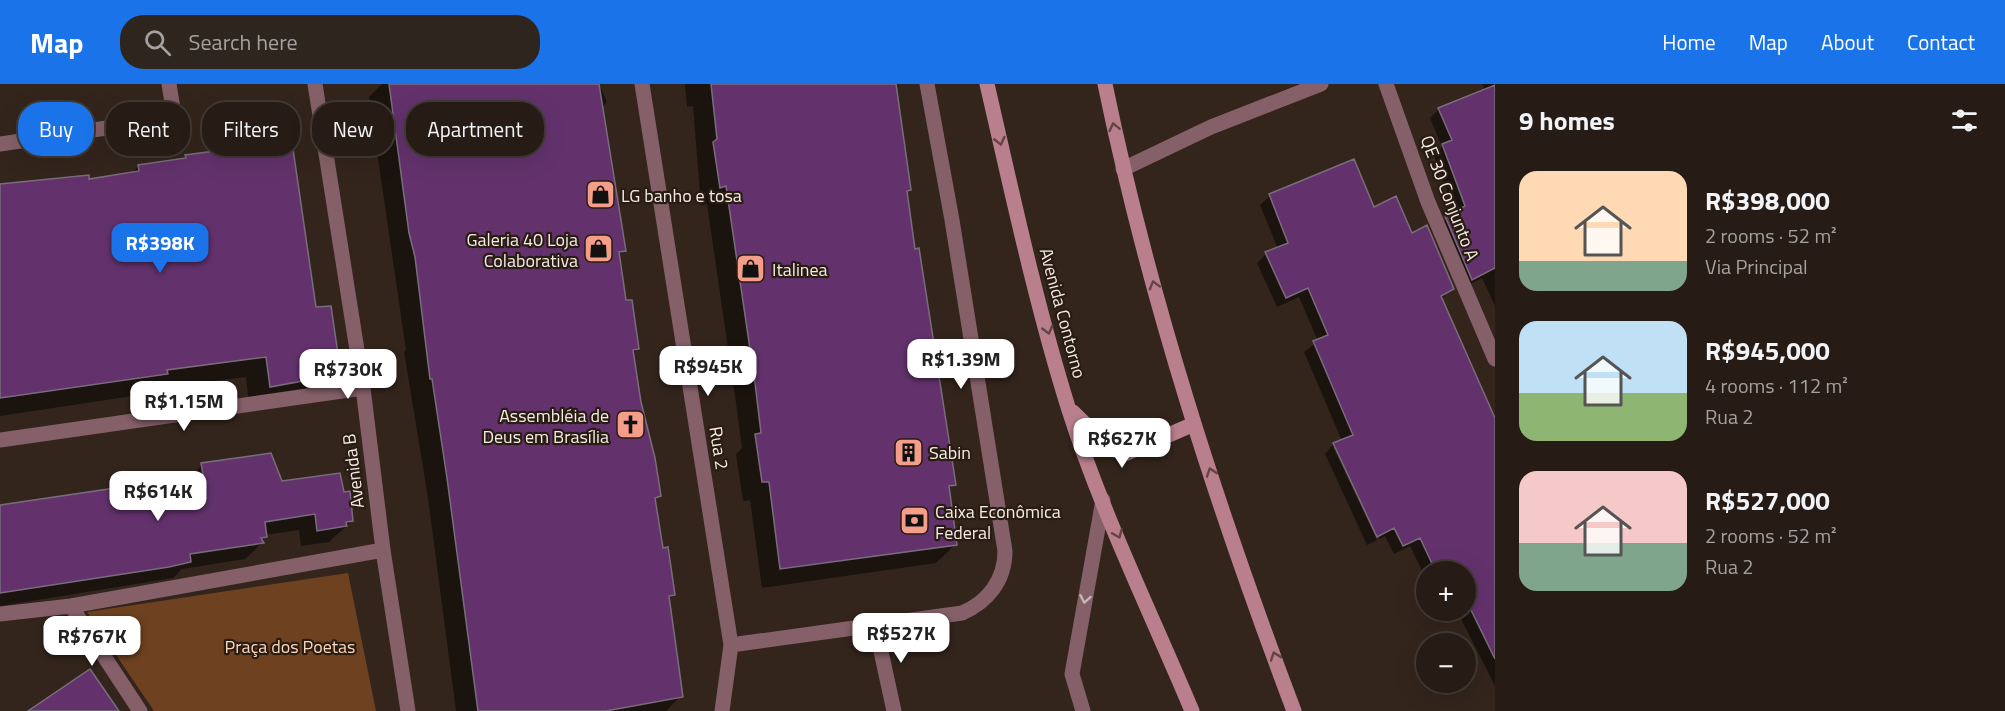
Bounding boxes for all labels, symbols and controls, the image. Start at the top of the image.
search box [120,15,540,69]
text: Map [30,21,84,64]
text: Search here [189,25,298,59]
icon: search [141,26,174,59]
text: Home [1662,26,1716,58]
text: Map [1749,26,1788,58]
text: About [1821,26,1874,58]
text: Contact [1907,26,1975,58]
text: 9 homes [1519,101,1615,140]
chip: Buy [18,102,94,156]
chip: Rent [106,102,190,156]
chip: Filters [202,102,300,156]
chip: New [312,102,394,156]
chip: Apartment [406,102,544,156]
icon: filters [1948,104,1981,137]
one-way arrow [1108,122,1121,132]
street label: QE 30 Conjunto A [1414,131,1486,265]
one-way arrow [993,136,1006,146]
shop icon: LG banho e tosa [584,179,616,211]
text: R$398,000 [1705,181,1830,220]
place label: LG banho e tosa [621,182,742,209]
icon: home [1567,195,1639,267]
text: 2 rooms · 52 m² [1705,220,1837,251]
pin: R$398K [111,223,209,274]
place label: Galeria 40 Loja Colaborativa [466,226,578,274]
text: R$398K [125,227,195,258]
shop icon: Galeria 40 Loja Colaborativa [583,233,615,265]
street label: Avenida Contorno [1033,245,1093,381]
text: Via Principal [1705,251,1808,282]
shop icon: Italinea [735,253,767,285]
place label: Italinea [772,256,828,283]
one-way arrow [1149,280,1161,291]
one-way arrow [1040,325,1053,335]
text: R$945,000 [1705,331,1830,370]
pin: R$1.39M [906,339,1016,390]
text: R$1.39M [921,343,1001,374]
icon: home [1567,345,1639,417]
pin: R$945K [659,346,757,397]
pin: R$730K [299,349,397,400]
text: R$945K [673,350,743,381]
text: R$730K [313,353,383,384]
text: 4 rooms · 112 m² [1705,370,1848,401]
pin: R$1.15M [129,381,239,432]
text: R$1.15M [144,385,224,416]
text: Rua 2 [1705,401,1754,432]
place label: Assembléia de Deus em Brasília [482,402,609,450]
church icon: Assembléia de Deus em Brasília [614,409,646,441]
pin: R$627K [1073,418,1171,469]
text: R$627K [1087,422,1157,453]
street label: Rua 2 [702,424,736,472]
street label: Avenida B [335,432,371,510]
building icon: Sabin [892,436,924,468]
place label: Sabin [929,439,971,466]
one-way arrow [1205,467,1218,478]
pin: R$614K [109,471,207,522]
text: R$614K [123,475,193,506]
text: R$527,000 [1705,481,1830,520]
icon: home [1567,495,1639,567]
place label: Caixa Econômica Federal [935,498,1061,546]
bank icon: Caixa Econômica Federal [898,505,930,537]
text: 2 rooms · 52 m² [1705,520,1837,551]
one-way arrow [1111,528,1123,539]
text: Rua 2 [1705,551,1754,582]
map controls [1416,561,1476,693]
button: + [1416,561,1476,621]
one-way arrow [1080,594,1092,603]
pin: R$527K [852,613,950,664]
pin: R$767K [43,616,141,667]
text: R$527K [866,617,936,648]
text: R$767K [57,620,127,651]
park label: Praça dos Poetas [225,633,355,660]
button: − [1416,633,1476,693]
one-way arrow [1269,651,1282,662]

